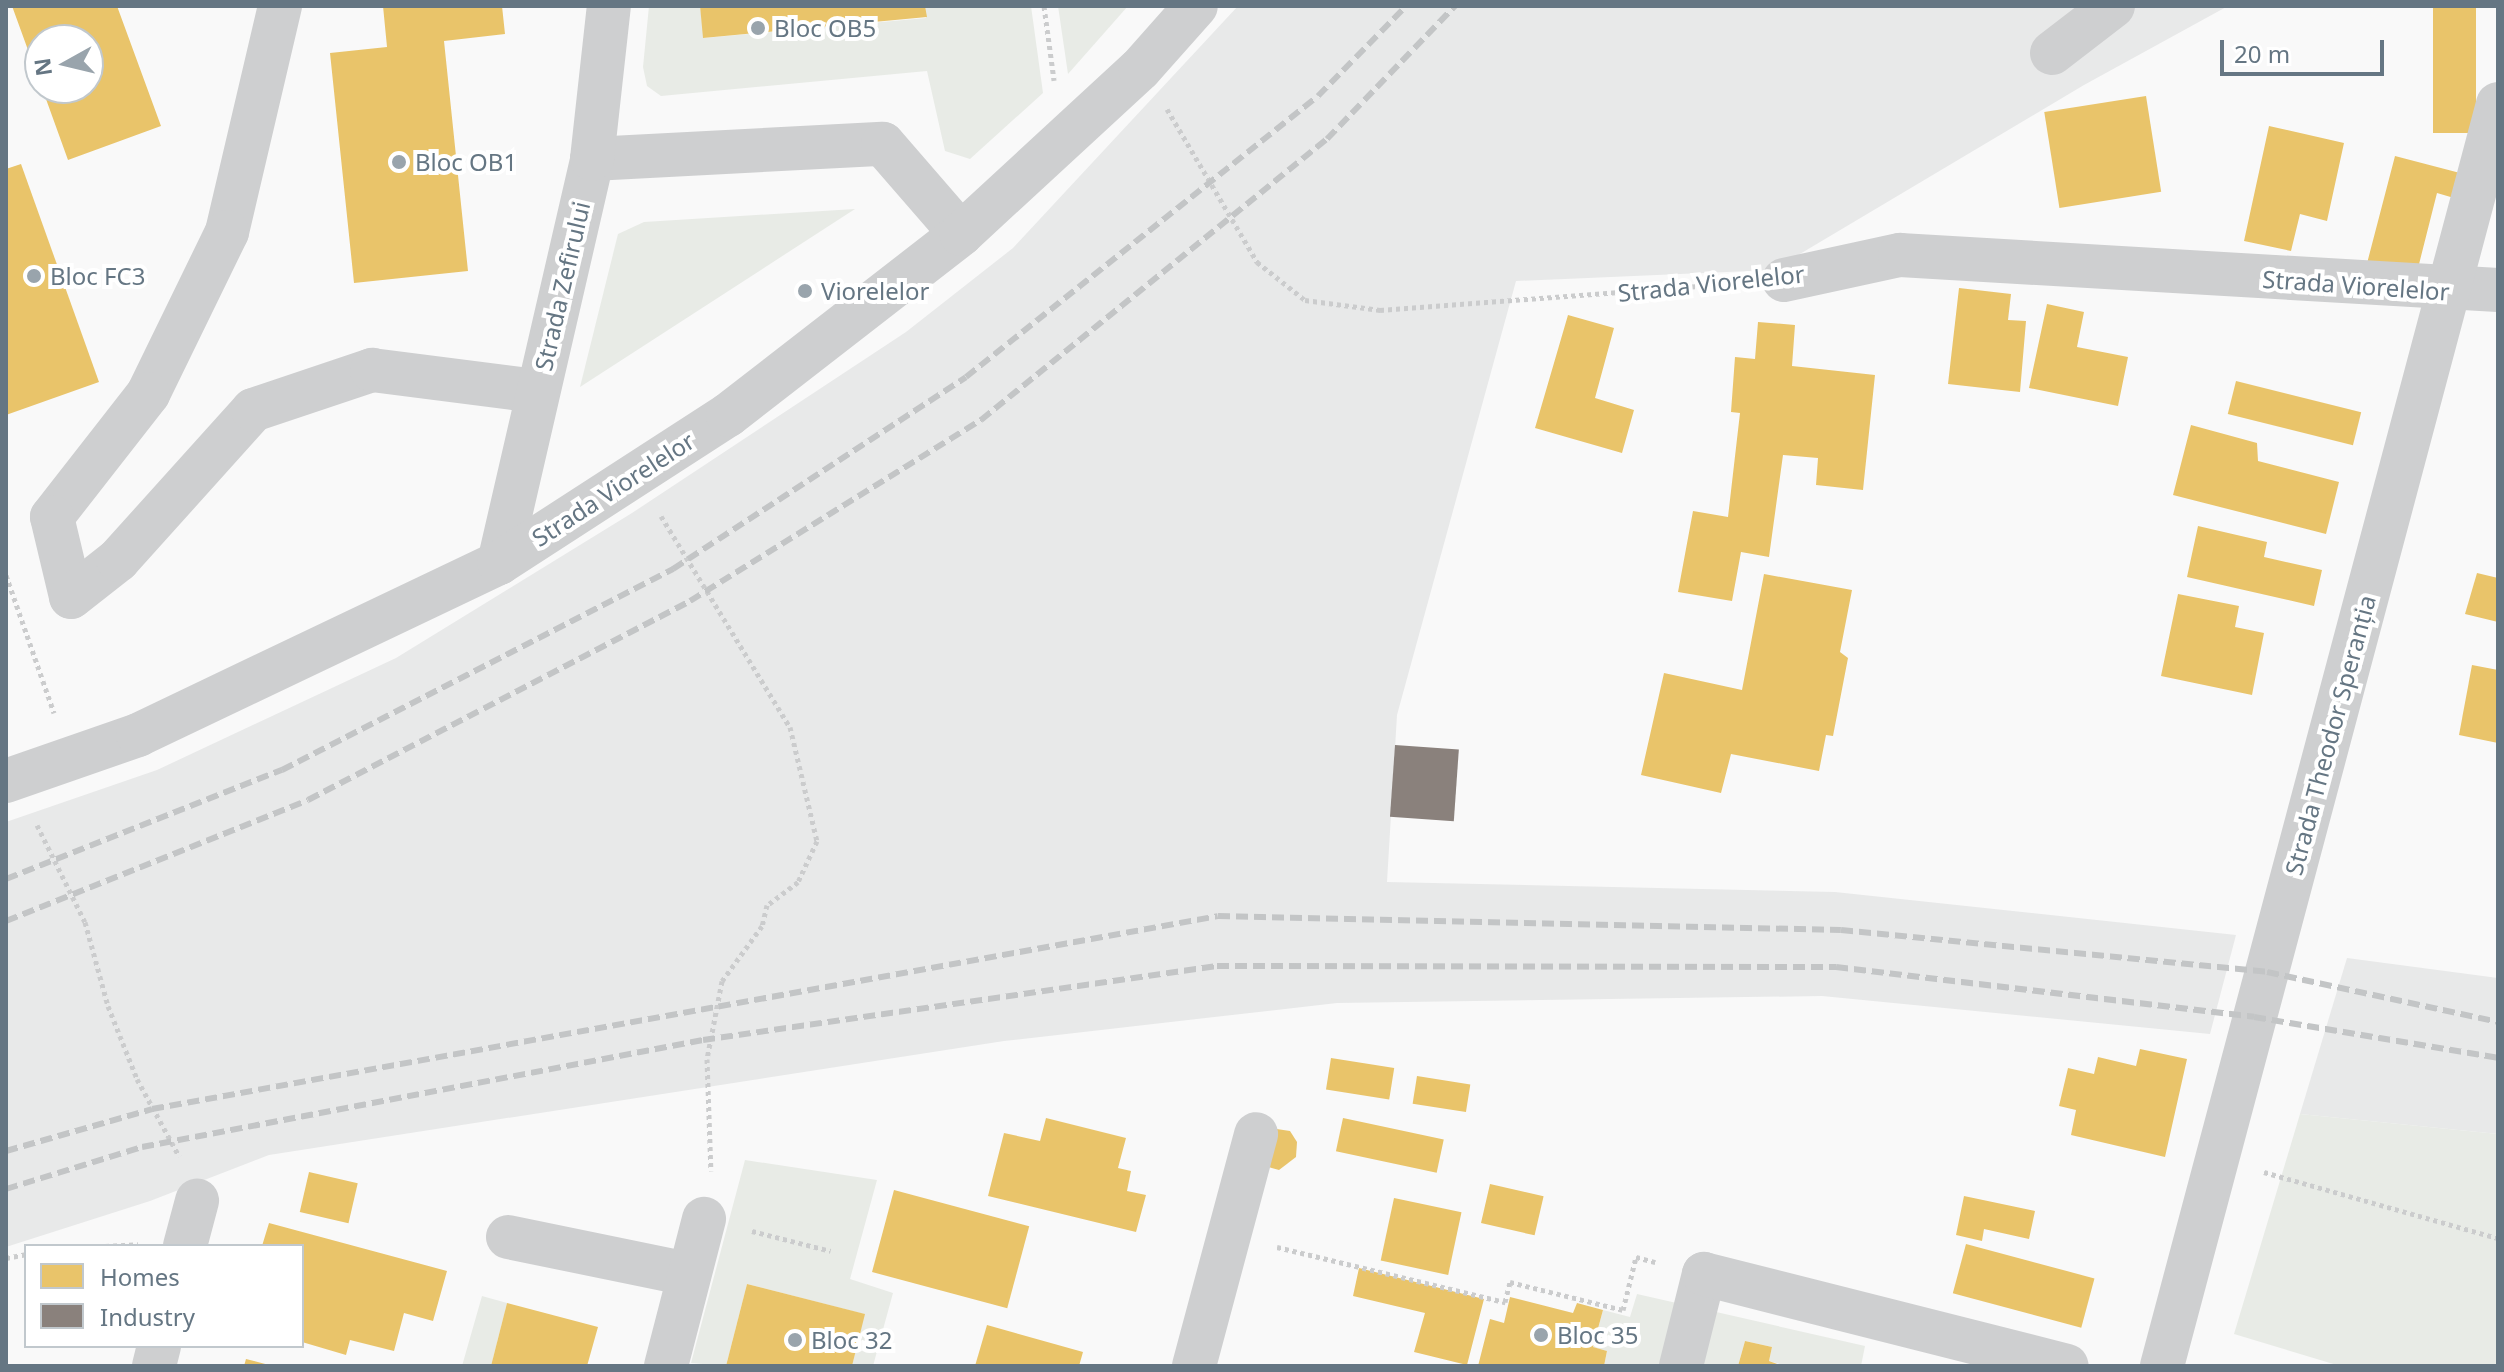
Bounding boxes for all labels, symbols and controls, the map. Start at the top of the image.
place label: Bloc OB5 [774,14,876,42]
marker: Bloc OB5 [749,19,767,37]
north arrow [24,24,104,104]
scale bar [2224,24,2388,74]
text: 20 m [2234,37,2290,70]
text: N [26,56,58,78]
place label: Bloc OB1 [415,148,517,176]
marker: Bloc OB1 [390,153,408,171]
street label: Strada Zefirului [529,199,595,373]
street label: Strada Viorelelor [1616,259,1806,307]
place label: Bloc FC3 [50,262,145,290]
street label: Strada Viorelelor [2261,264,2451,306]
marker: Bloc FC3 [25,267,43,285]
place label: Viorelelor [821,277,929,305]
marker: Viorelelor [796,282,814,300]
street label: Strada Viorelelor [526,426,700,552]
street label: Strada Theodor Speranția [2279,592,2381,878]
legend [24,1244,304,1348]
text: Homes [100,1260,180,1293]
text: Industry [100,1300,195,1333]
place label: Bloc 35 [1557,1321,1639,1349]
place label: Bloc 32 [811,1326,893,1354]
marker: Bloc 35 [1532,1326,1550,1344]
marker: Bloc 32 [786,1331,804,1349]

